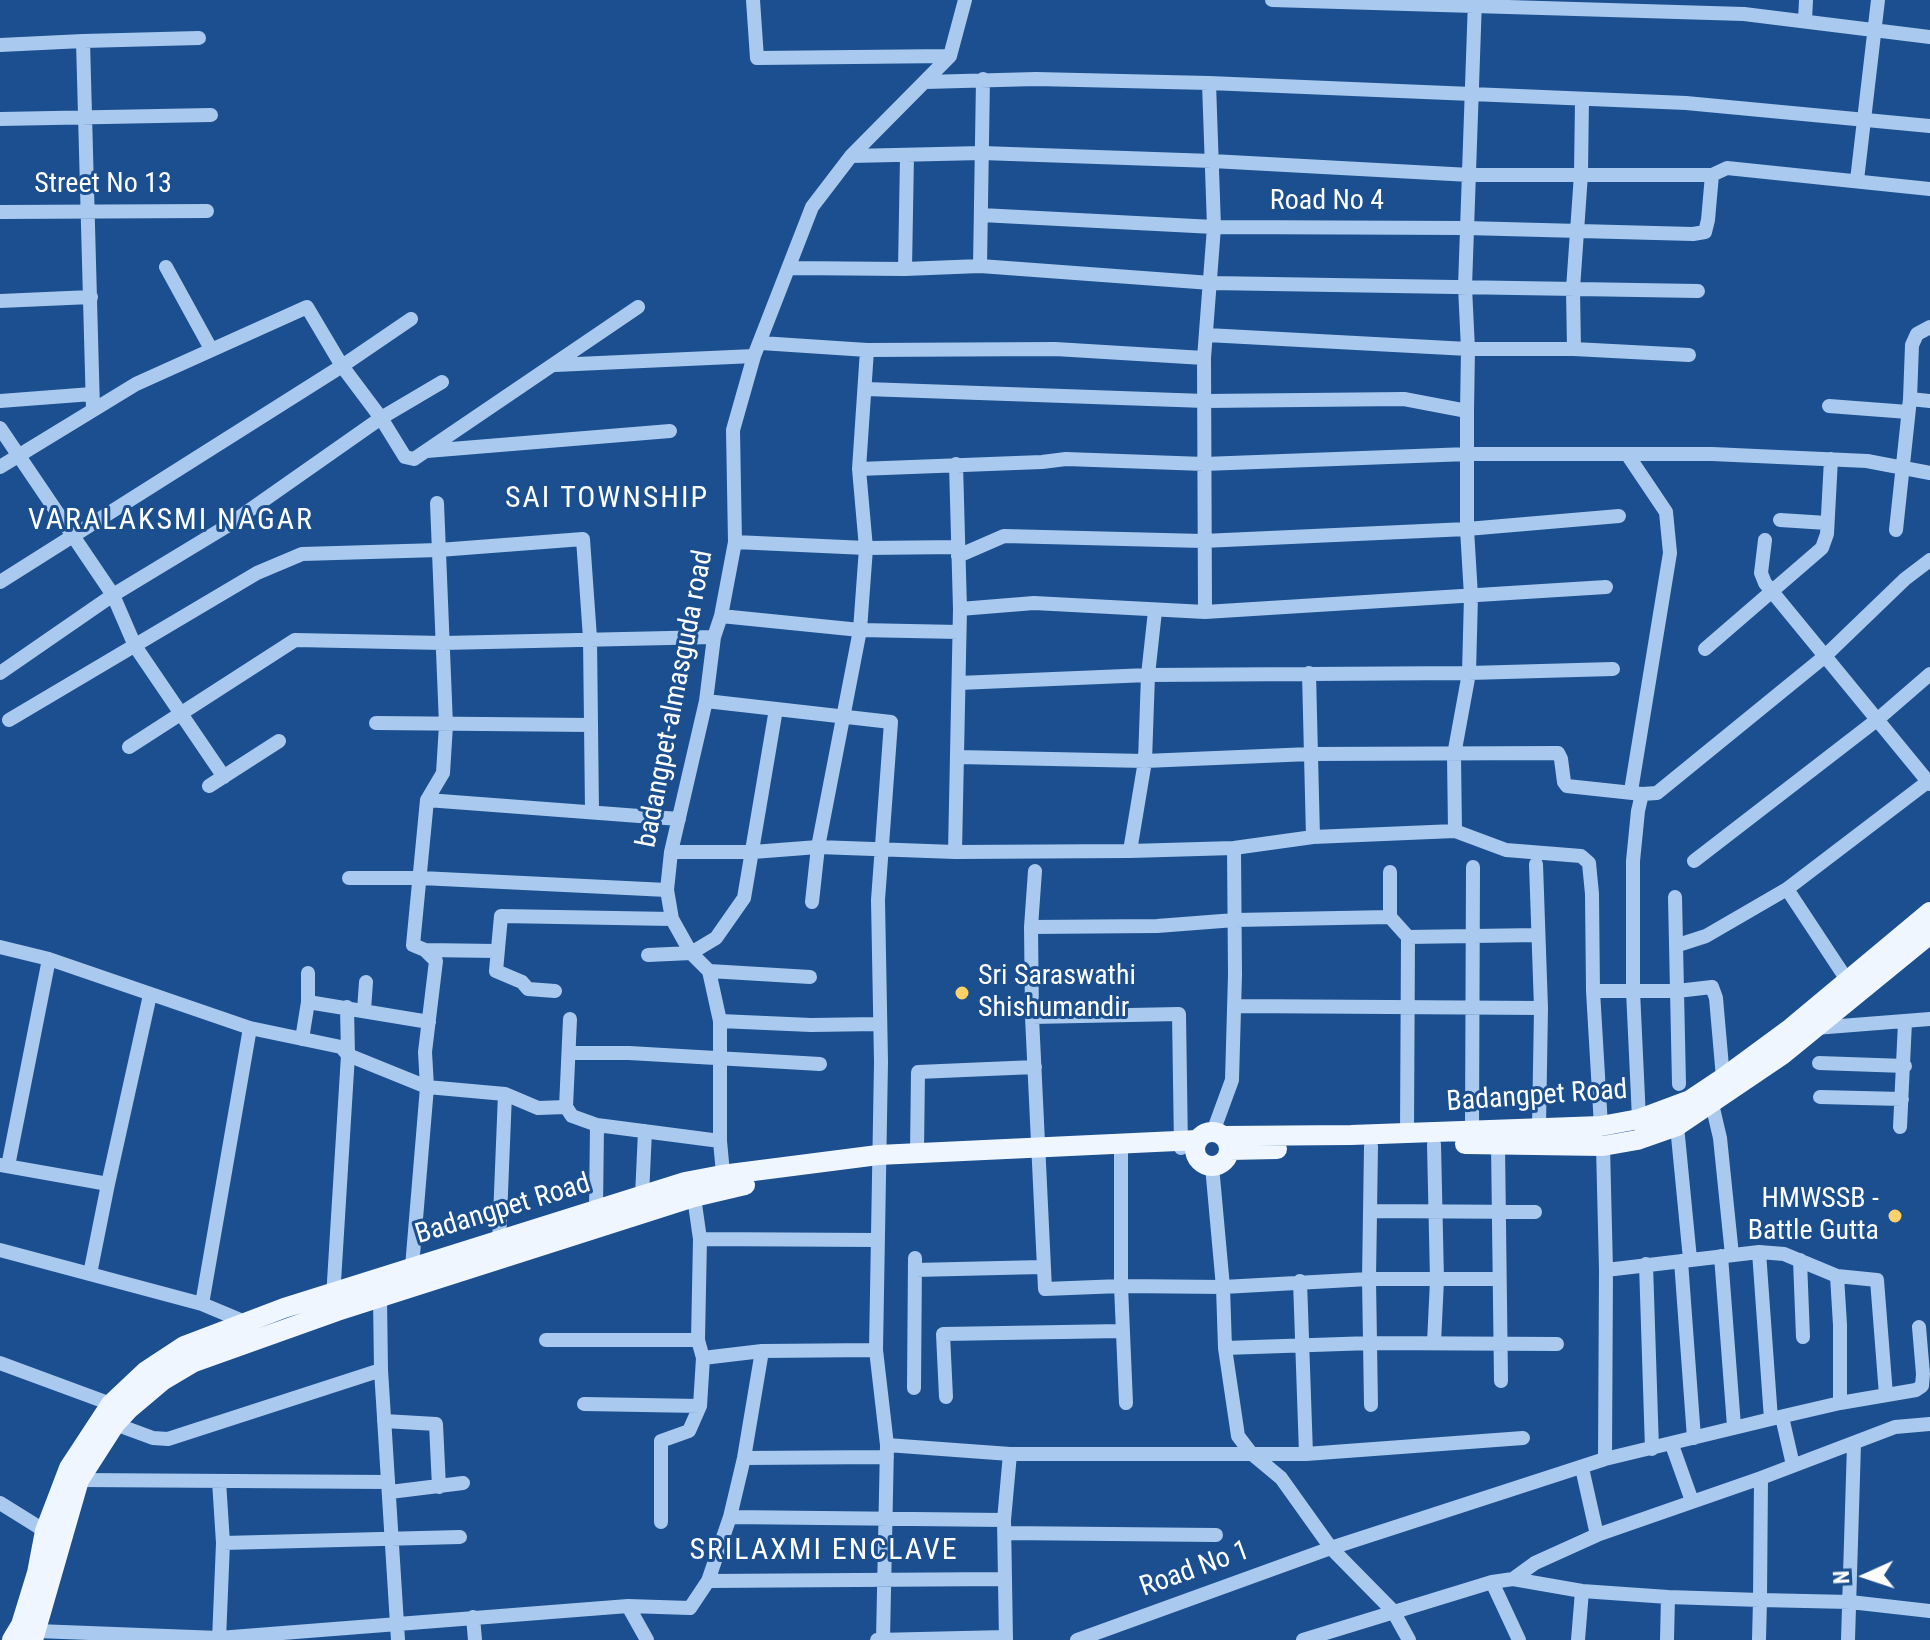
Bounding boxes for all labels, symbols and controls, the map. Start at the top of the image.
street label: Street No 13 [34,168,172,202]
street label: Road No 4 [1270,185,1384,219]
district label: SAI TOWNSHIP [505,481,709,517]
district label: VARALAKSMI NAGAR [28,503,314,539]
street label: badangpet-almasguda road [631,548,721,850]
place label: Sri Saraswathi Shishumandir [978,960,1136,1026]
marker: Sri Saraswathi Shishumandir [953,984,971,1002]
street label: Badangpet Road [1445,1074,1629,1120]
street label: Badangpet Road [411,1167,595,1253]
place label: HMWSSB - Battle Gutta [1748,1183,1879,1249]
marker: HMWSSB - Battle Gutta [1886,1207,1904,1225]
district label: SRILAXMI ENCLAVE [689,1533,959,1569]
street label: Road No 1 [1136,1535,1254,1605]
north arrow [1826,1536,1906,1616]
text: N [1829,1570,1854,1585]

